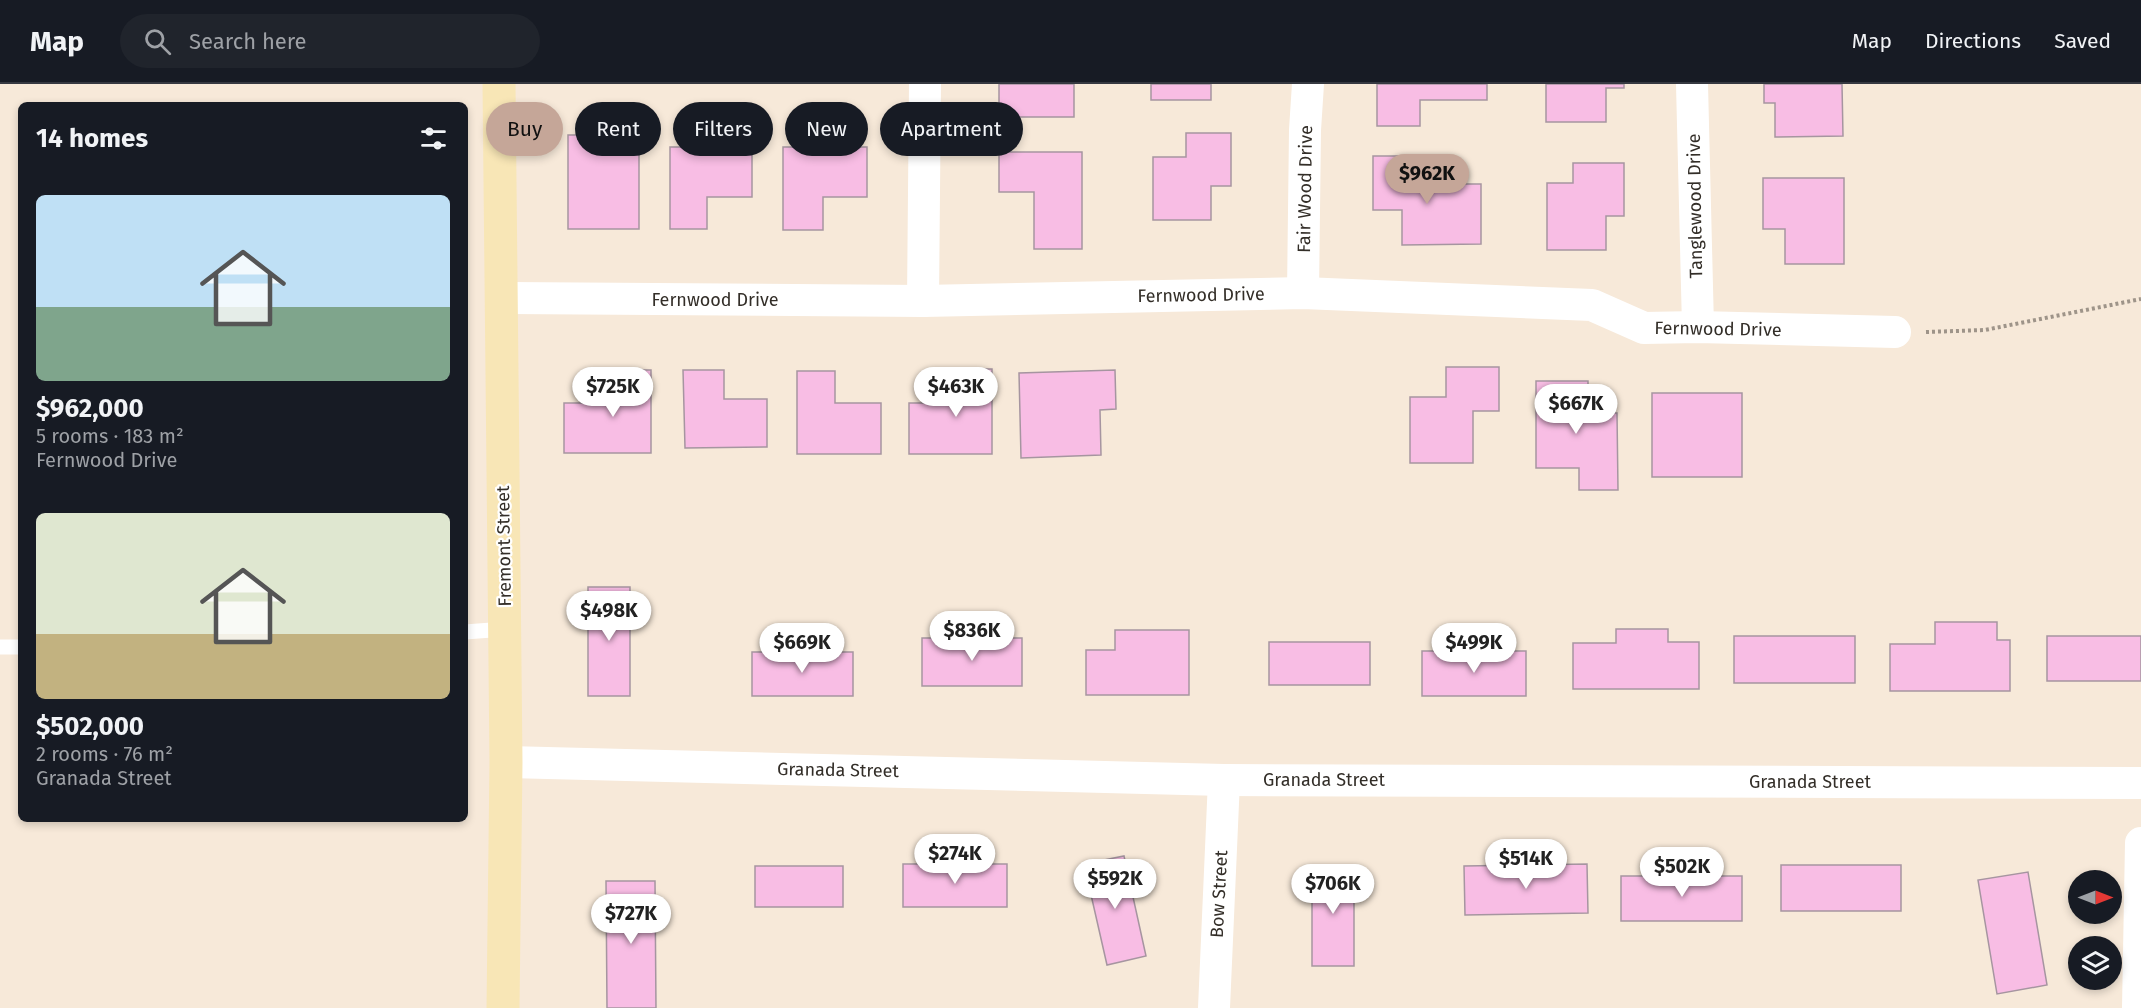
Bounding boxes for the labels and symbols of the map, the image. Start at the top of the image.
street label: Fair Wood Drive [1293,125,1317,253]
street label: Tanglewood Drive [1683,133,1707,279]
pin: $962K [1385,154,1469,205]
street label: Fernwood Drive [1137,283,1265,307]
street label: Fernwood Drive [651,289,779,311]
street label: Fernwood Drive [1654,317,1782,341]
pin: $725K [571,367,655,418]
pin: $463K [914,367,998,418]
pin: $667K [1534,384,1618,435]
street label: Fremont Street [492,485,516,607]
pin: $498K [567,591,651,642]
pin: $836K [930,611,1014,662]
pin: $669K [760,623,844,674]
pin: $499K [1432,623,1516,674]
street label: Granada Street [777,758,900,782]
street label: Granada Street [1263,769,1385,791]
street label: Granada Street [1749,771,1871,793]
pin: $274K [913,834,997,885]
pin: $514K [1484,839,1568,890]
pin: $502K [1640,847,1724,898]
street label: Bow Street [1206,849,1232,938]
pin: $592K [1073,859,1157,910]
pin: $706K [1291,864,1375,915]
north arrow [2068,870,2122,924]
pin: $727K [589,894,673,945]

